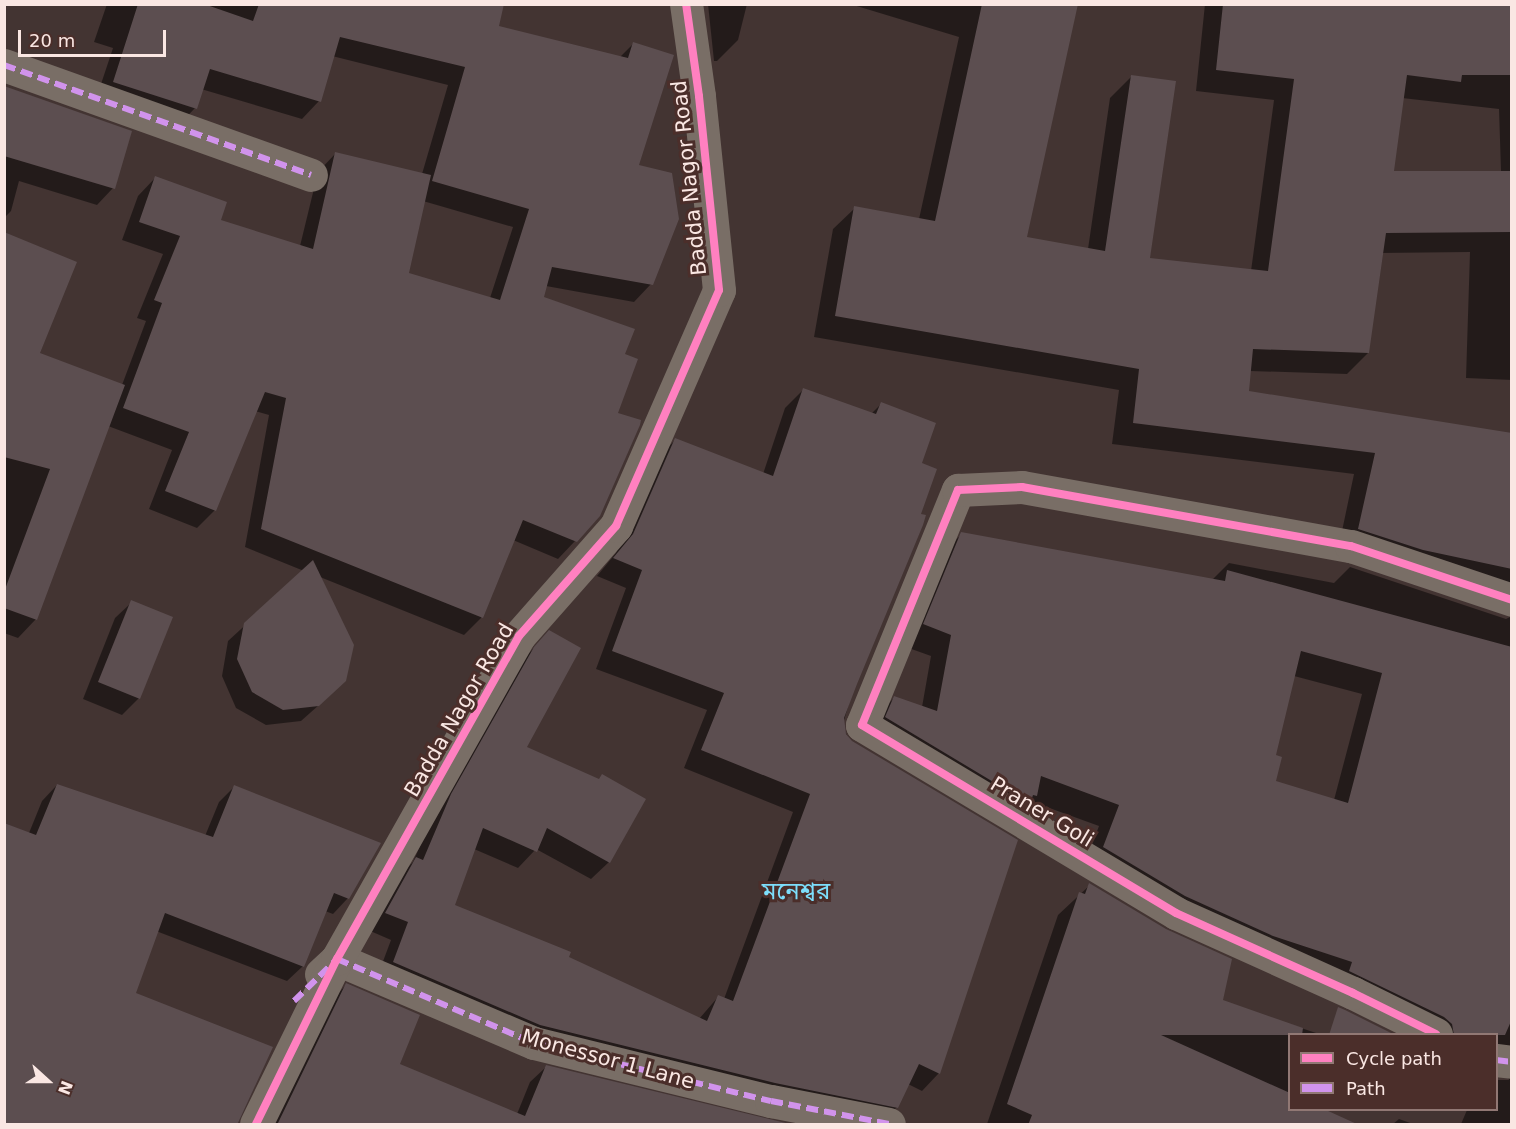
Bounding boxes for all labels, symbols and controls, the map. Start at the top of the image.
scale bar [21,18,170,56]
text: 20 m [29,30,75,51]
street label: Badda Nagor Road [666,79,712,277]
street label: Badda Nagor Road [399,619,519,801]
street label: Praner Goli [986,771,1098,853]
district label: মনেশ্বর [762,878,830,906]
street label: Monessor 1 Lane [519,1024,697,1094]
legend [1288,1033,1498,1111]
text: Cycle path [1346,1048,1442,1069]
north arrow [18,1051,78,1111]
text: N [54,1078,77,1097]
text: Path [1346,1078,1386,1099]

